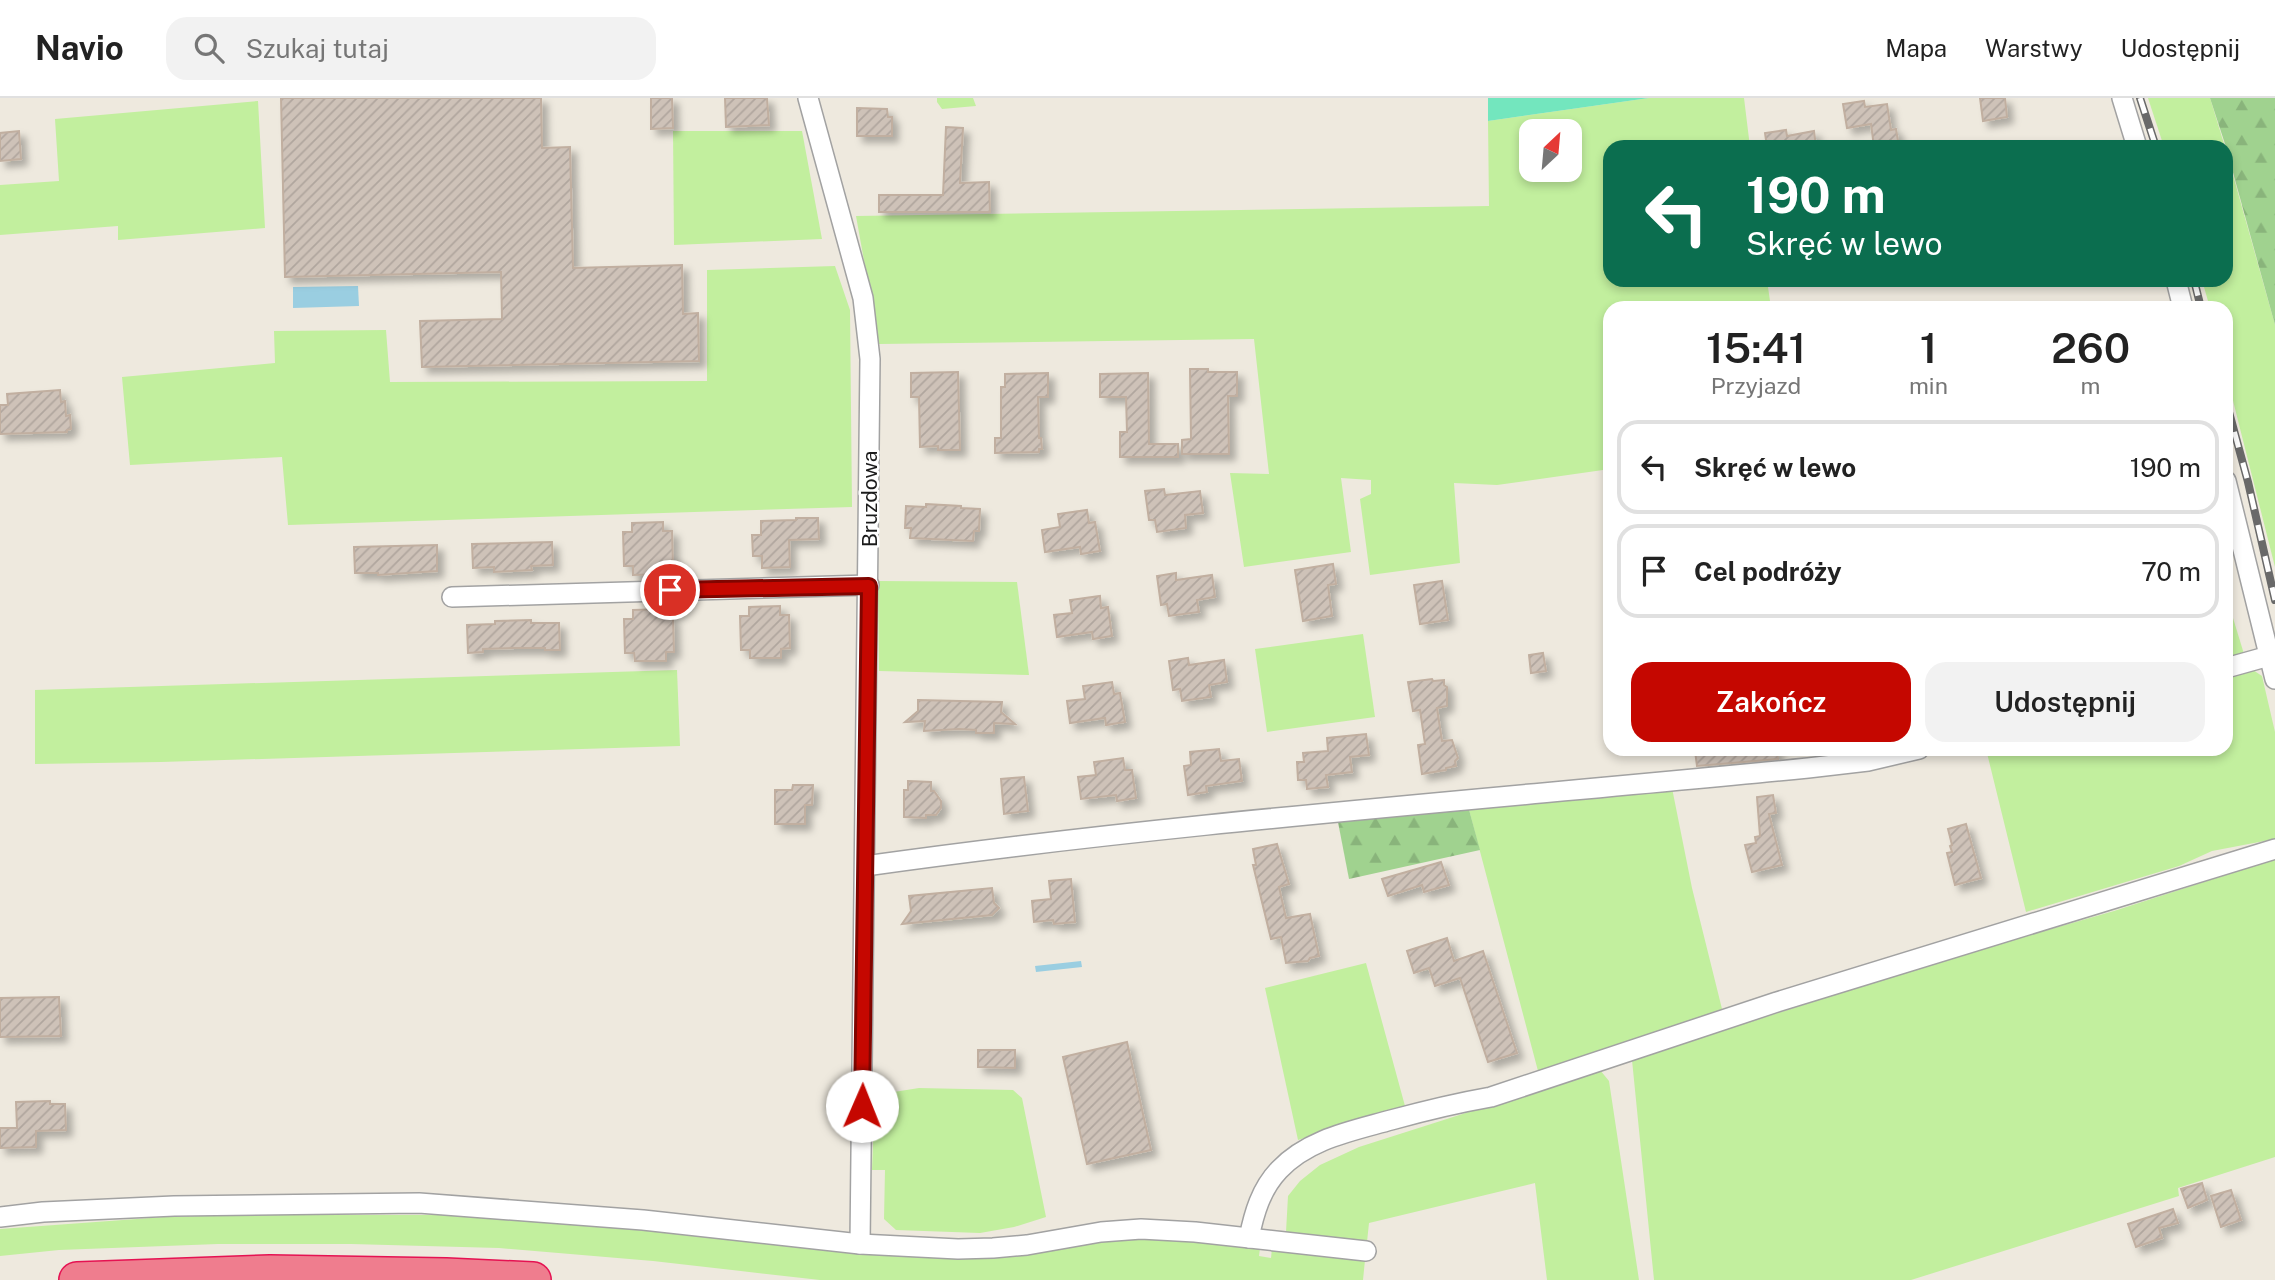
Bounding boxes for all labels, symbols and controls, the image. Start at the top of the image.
search box [166,17,656,80]
text: Navio [35,29,124,67]
icon: search [190,29,228,67]
text: Szukaj tutaj [246,33,389,64]
text: Mapa [1885,34,1947,62]
text: Warstwy [1985,34,2083,62]
text: Udostępnij [2121,34,2240,62]
north arrow [1519,119,1582,182]
map controls [1519,119,1582,182]
text: 190 m [1746,166,1886,224]
icon: left [1631,168,1722,259]
text: Skręć w lewo [1746,225,1943,262]
text: 15:41 [1706,323,1806,372]
text: 1 [1920,323,1937,372]
text: 260 [2051,323,2130,372]
text: Przyjazd [1711,372,1801,399]
text: min [1909,372,1948,399]
text: m [2081,372,2100,399]
icon: left [1635,448,1673,486]
street label: Bruzdowa [857,451,882,547]
text: Skręć w lewo [1694,452,1856,483]
text: 190 m [2130,452,2201,483]
icon: arrive [1635,552,1673,590]
text: Cel podróży [1694,556,1842,587]
text: 70 m [2141,556,2201,587]
pin [640,560,700,620]
icon: arrive [651,571,689,609]
button: Zakończ [1631,662,1911,742]
button: Udostępnij [1925,662,2205,742]
position arrow [825,1069,899,1143]

